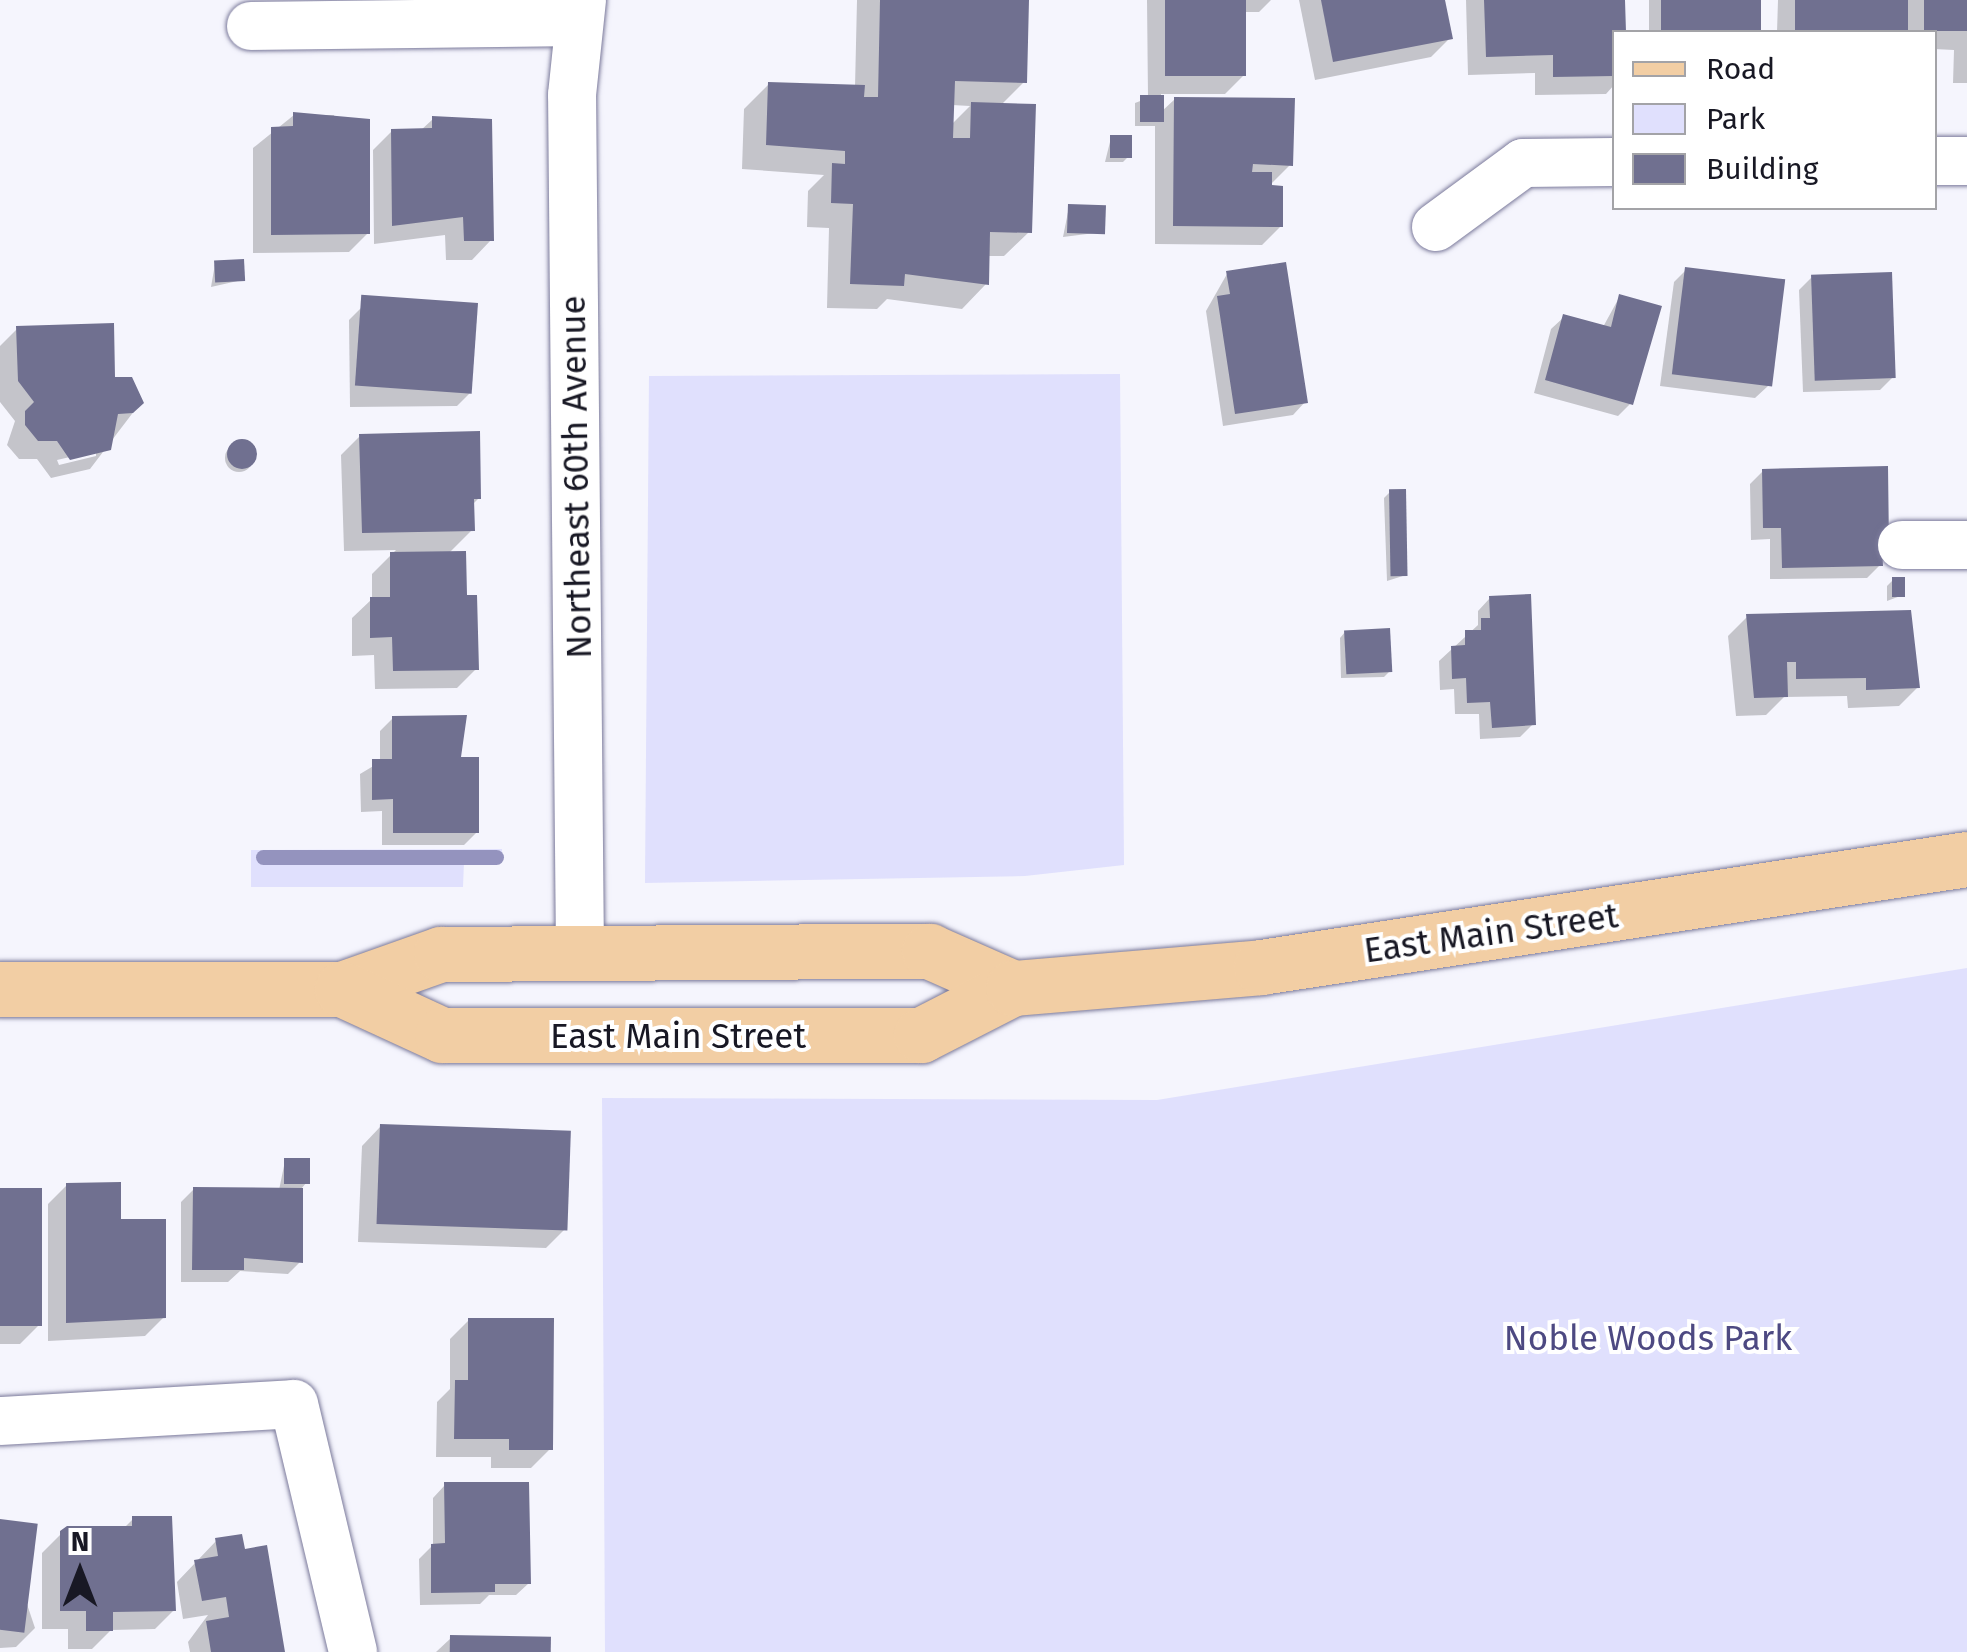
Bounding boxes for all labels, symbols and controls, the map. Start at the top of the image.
legend [1612,30,1937,210]
text: Road [1706,51,1775,87]
text: Park [1706,101,1765,137]
text: Building [1706,151,1818,187]
street label: Northeast 60th Avenue [552,295,600,659]
street label: East Main Street [1361,894,1621,972]
street label: East Main Street [550,1015,806,1057]
park label: Noble Woods Park [1504,1317,1792,1359]
north arrow [30,1522,130,1622]
text: N [71,1525,89,1558]

